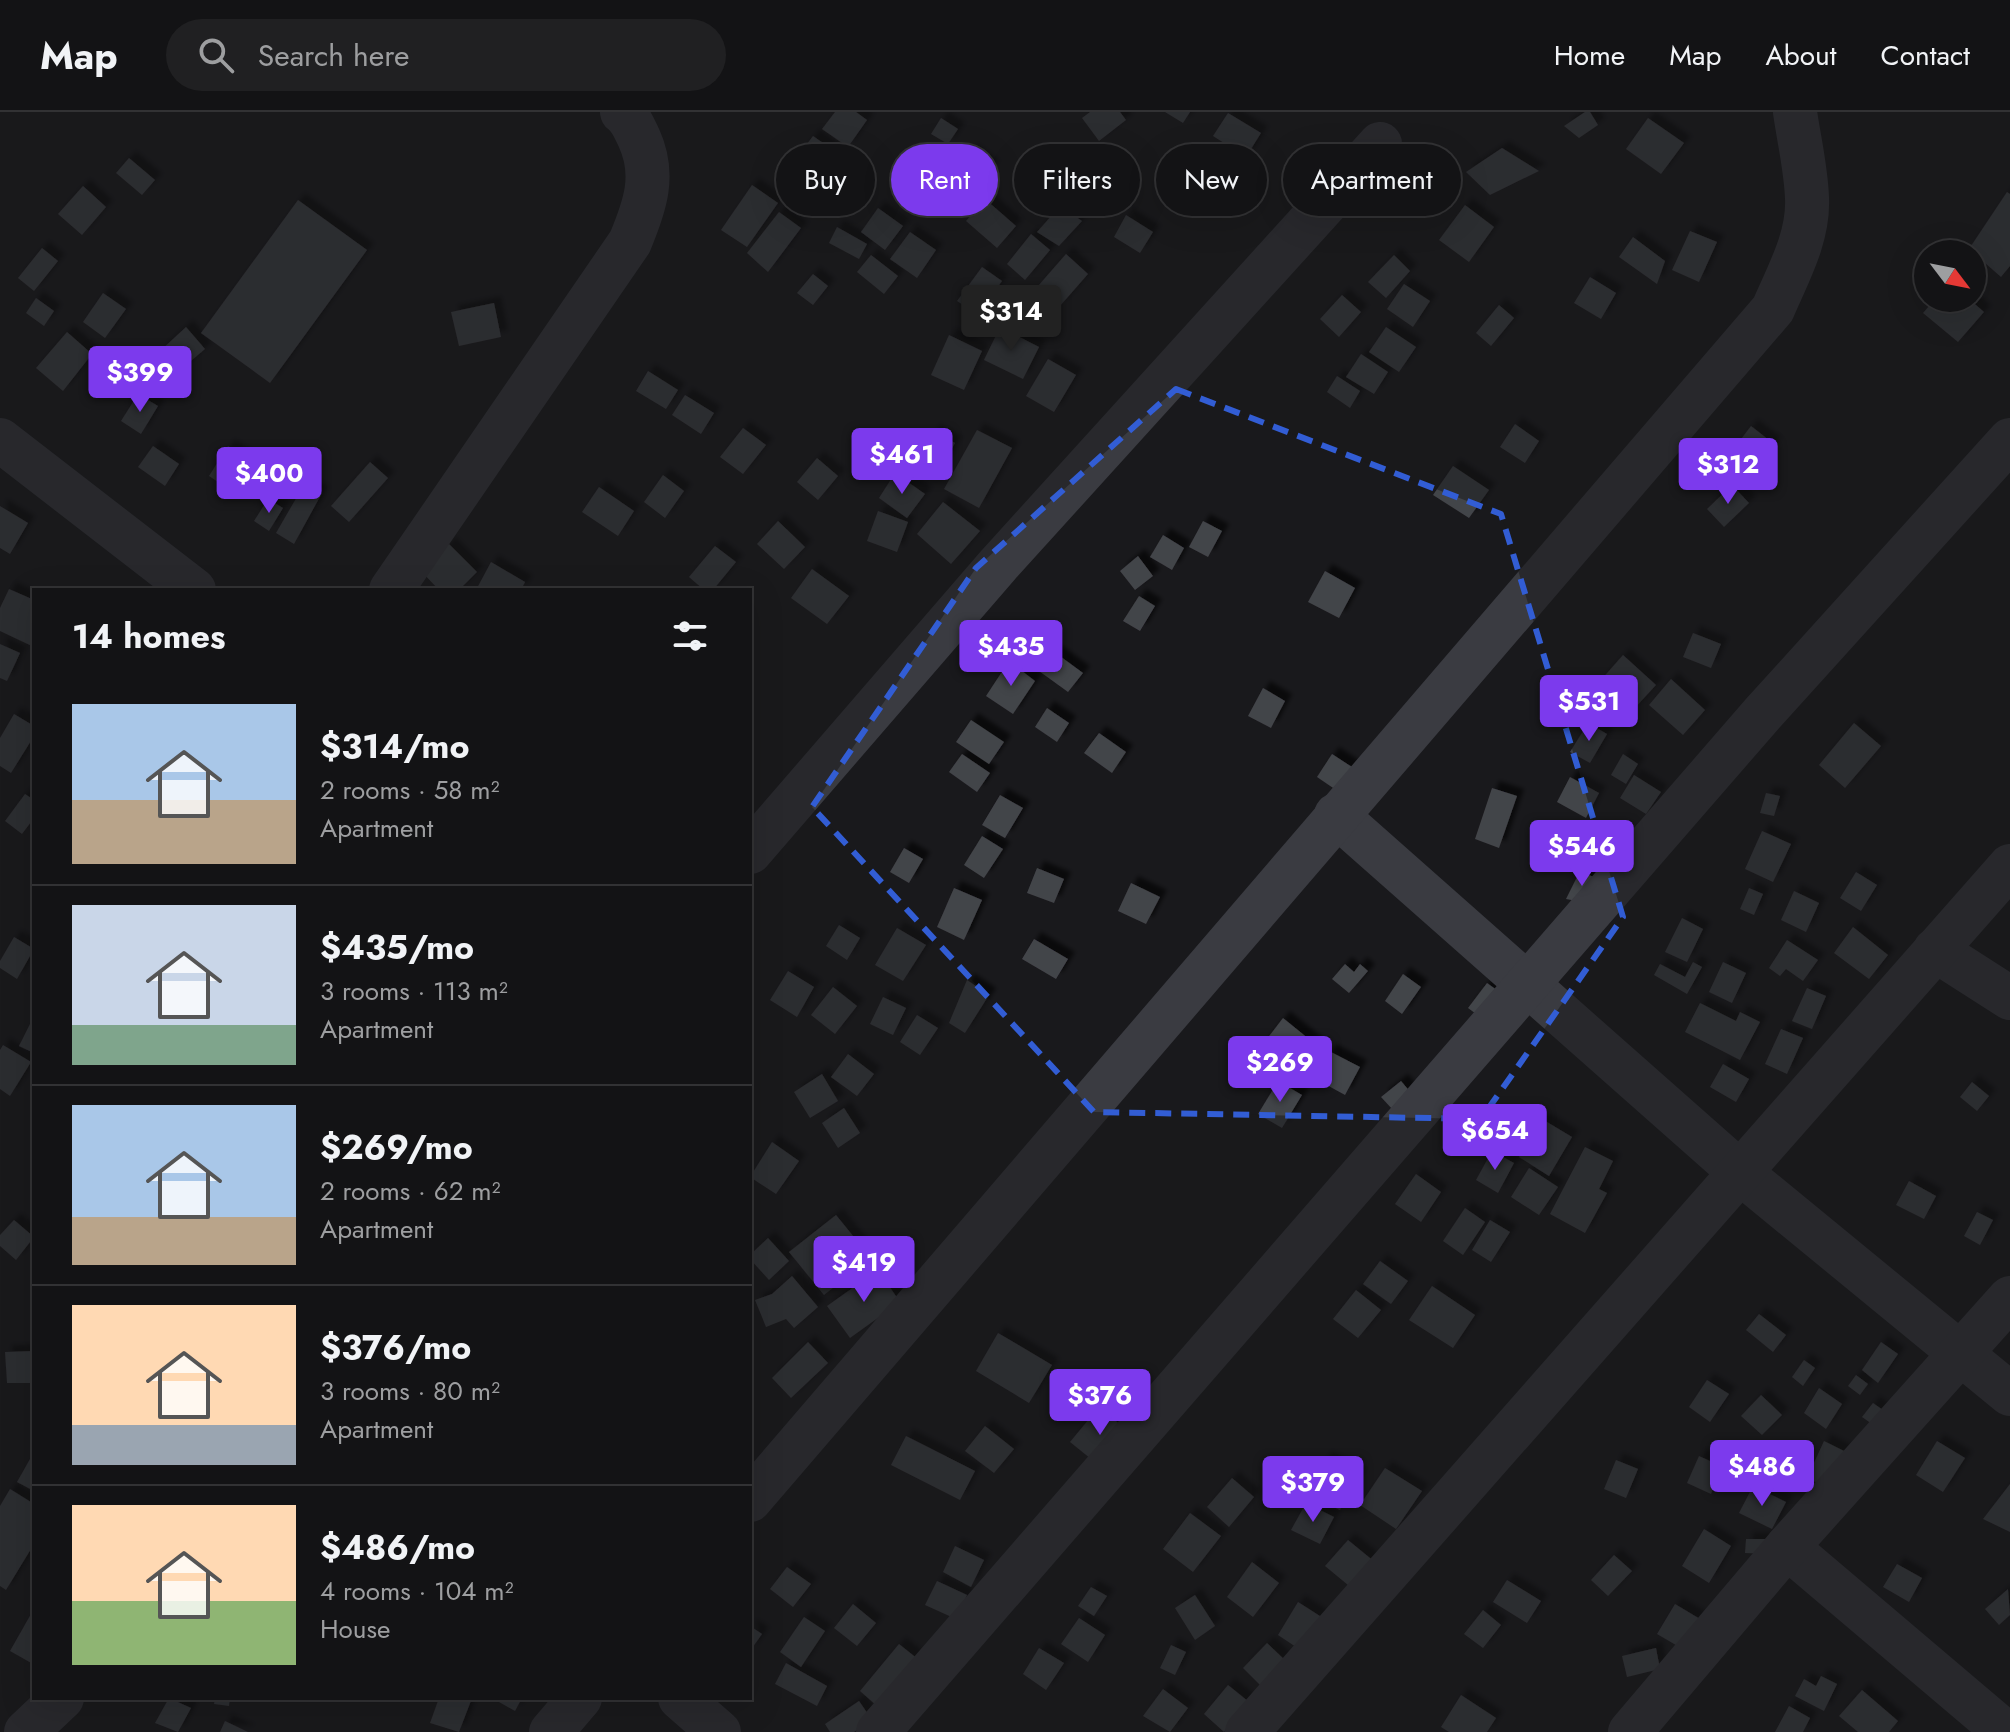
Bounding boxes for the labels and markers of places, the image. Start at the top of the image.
pin: $314 [964,285,1058,353]
pin: $399 [93,346,187,414]
pin: $461 [855,428,949,496]
pin: $312 [1681,438,1775,506]
pin: $400 [222,447,316,515]
pin: $435 [964,620,1058,688]
pin: $531 [1542,675,1636,743]
pin: $546 [1535,820,1629,888]
pin: $269 [1233,1036,1327,1104]
pin: $654 [1448,1104,1542,1172]
pin: $419 [817,1236,911,1304]
pin: $376 [1053,1369,1147,1437]
pin: $486 [1715,1440,1809,1508]
pin: $379 [1266,1456,1360,1524]

